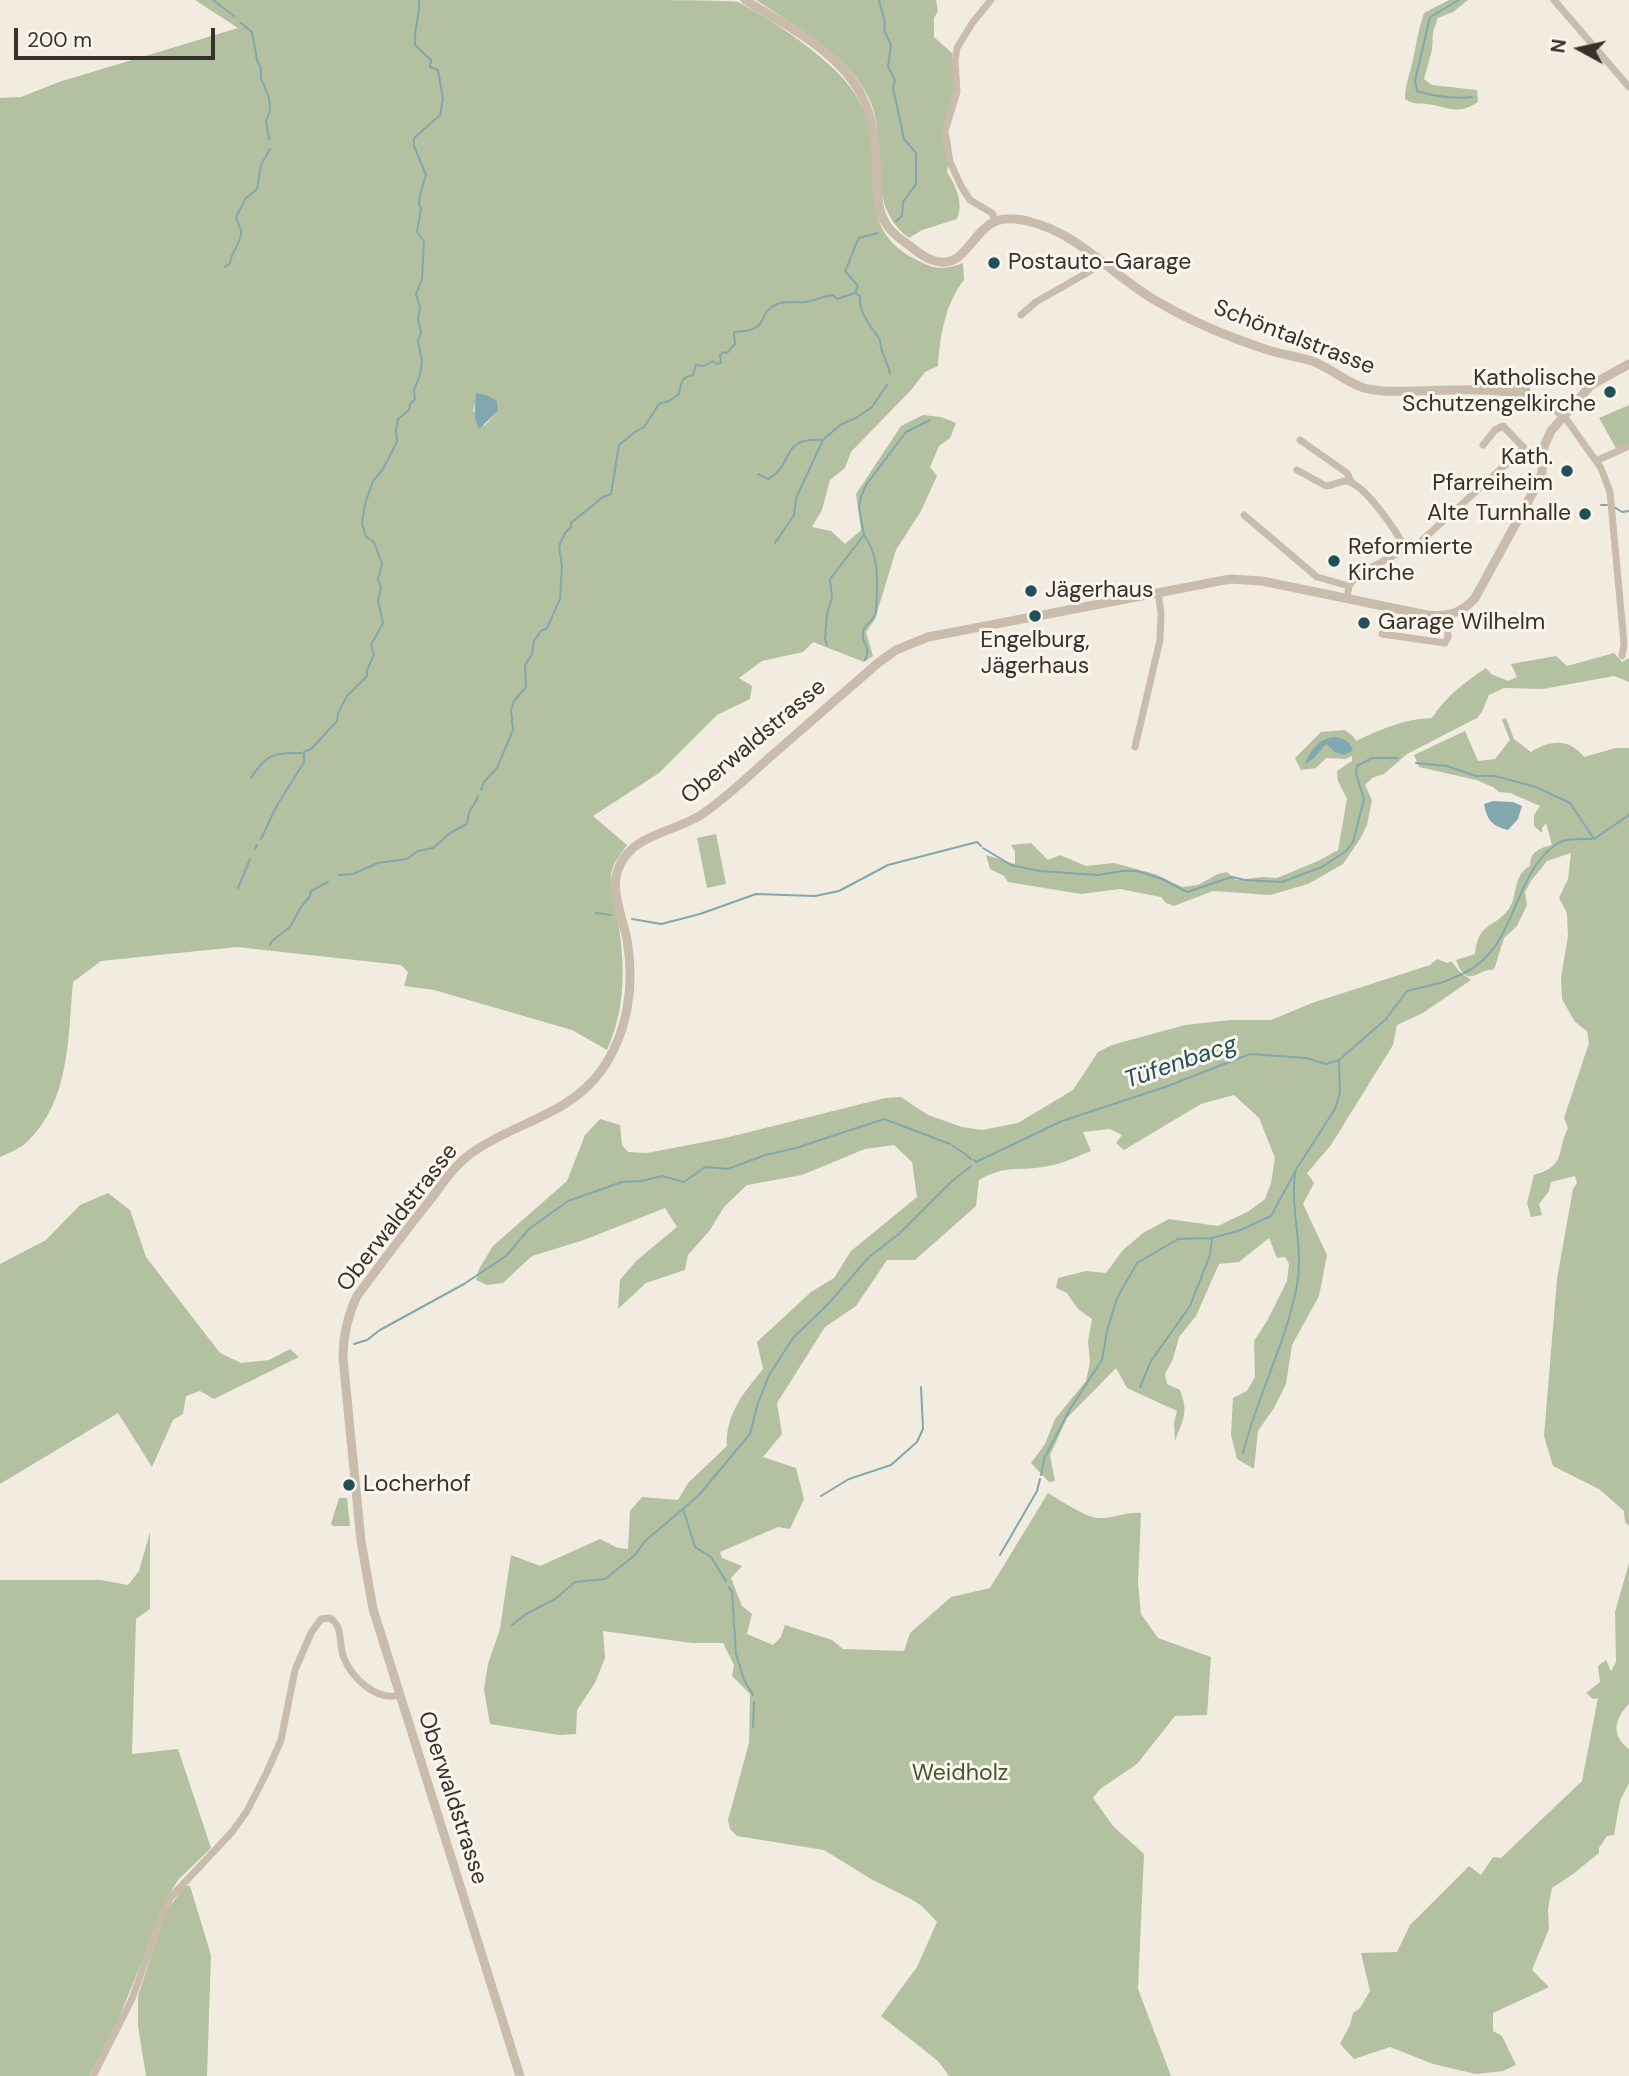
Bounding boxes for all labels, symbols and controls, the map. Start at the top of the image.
scale bar [18,14,219,58]
north arrow [1545,14,1615,84]
text: 200 m [27,26,92,54]
text: N [1545,37,1572,55]
place label: Postauto-Garage [1008,249,1191,277]
marker: Postauto-Garage [986,255,1002,271]
street label: Schöntalstrasse [1209,295,1379,381]
place label: Katholische Schutzengelkirche [1402,365,1596,419]
marker: Katholische Schutzengelkirche [1602,384,1618,400]
place label: Kath. Pfarreiheim [1432,444,1553,498]
marker: Kath. Pfarreiheim [1559,463,1575,479]
place label: Alte Turnhalle [1427,500,1571,528]
marker: Alte Turnhalle [1577,506,1593,522]
place label: Reformierte Kirche [1348,534,1473,588]
marker: Reformierte Kirche [1326,553,1342,569]
place label: Jägerhaus [1045,577,1153,605]
marker: Jägerhaus [1023,583,1039,599]
marker: Engelburg, Jägerhaus [1027,608,1043,624]
place label: Garage Wilhelm [1378,609,1545,637]
marker: Garage Wilhelm [1356,615,1372,631]
place label: Engelburg, Jägerhaus [980,627,1090,681]
street label: Oberwaldstrasse [676,674,832,810]
water label: Tüfenbacg [1121,1030,1241,1096]
street label: Oberwaldstrasse [332,1139,464,1297]
place label: Locherhof [363,1471,471,1499]
marker: Locherhof [341,1477,357,1493]
street label: Oberwaldstrasse [411,1708,493,1888]
park label: Weidholz [912,1760,1008,1788]

